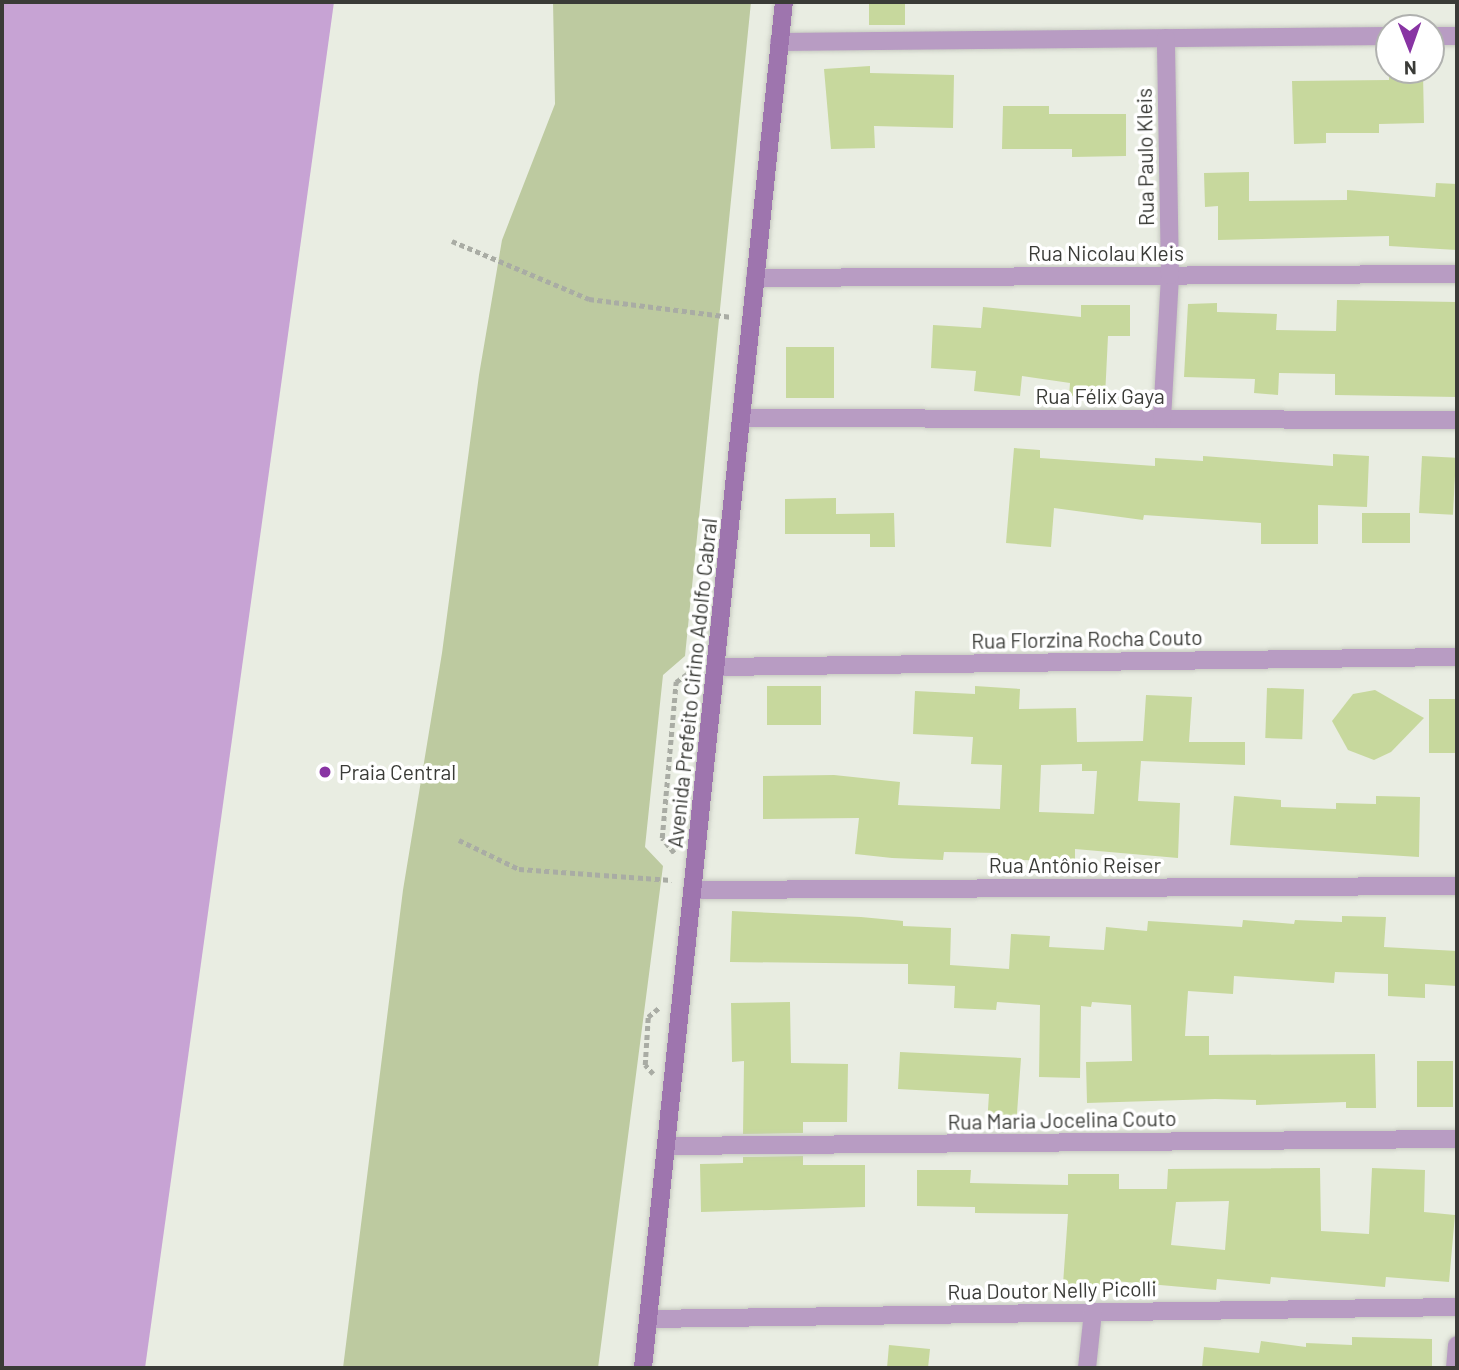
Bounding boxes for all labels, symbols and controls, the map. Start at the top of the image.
north arrow [1375,14,1445,84]
text: N [1404,57,1417,80]
street label: Rua Paulo Kleis [1131,88,1159,226]
street label: Rua Nicolau Kleis [1028,240,1184,266]
street label: Rua Félix Gaya [1035,383,1165,409]
street label: Avenida Prefeito Cirino Adolfo Cabral [662,517,722,849]
street label: Rua Florzina Rocha Couto [971,624,1203,654]
place label: Praia Central [339,759,456,785]
marker: Praia Central [317,764,333,780]
street label: Rua Antônio Reiser [989,852,1161,878]
street label: Rua Maria Jocelina Couto [947,1105,1177,1135]
street label: Rua Doutor Nelly Picolli [947,1276,1157,1304]

